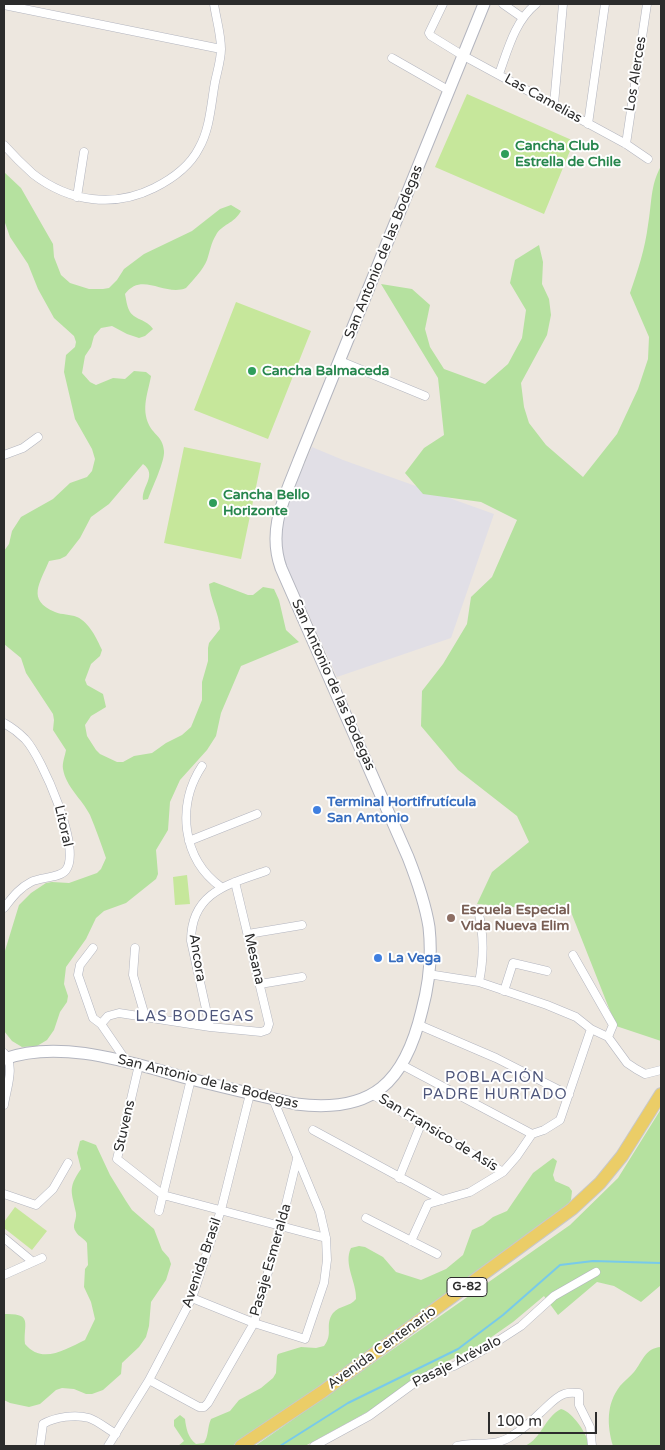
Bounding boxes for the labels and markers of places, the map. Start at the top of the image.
place label: Cancha Club Estrella de Chile [515,138,621,170]
marker: Cancha Club Estrella de Chile [499,148,511,160]
place label: Cancha Balmaceda [262,363,389,379]
marker: Cancha Balmaceda [246,365,258,377]
place label: Cancha Bello Horizonte [223,487,310,520]
marker: Cancha Bello Horizonte [207,497,219,509]
place label: Terminal Hortifrutícula San Antonio [327,794,476,826]
marker: Terminal Hortifrutícula San Antonio [311,804,323,816]
place label: Escuela Especial Vida Nueva Elim [461,902,570,934]
marker: Escuela Especial Vida Nueva Elim [445,912,457,924]
place label: La Vega [388,950,441,966]
marker: La Vega [372,952,384,964]

